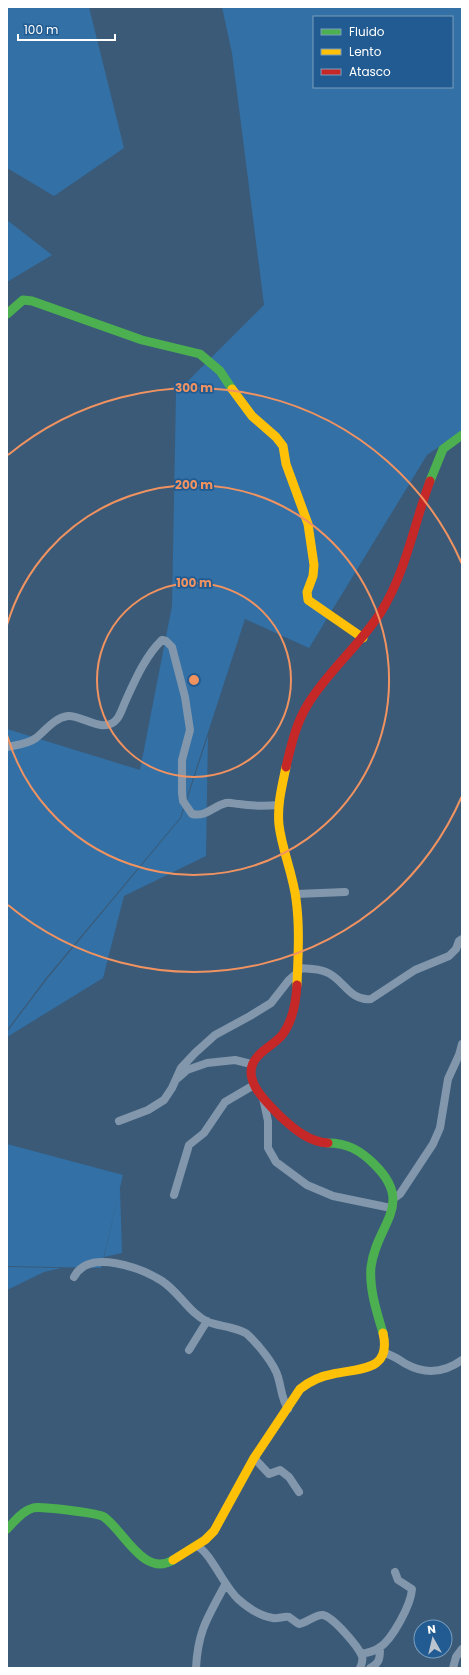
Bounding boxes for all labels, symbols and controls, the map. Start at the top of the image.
scale bar [18,16,115,42]
legend [313,16,453,88]
text: 100 m [24,21,58,38]
text: Fluido [349,23,385,40]
text: Lento [349,43,382,60]
text: Atasco [349,63,391,80]
text: 300 m [175,379,213,396]
text: 200 m [175,476,213,493]
text: 100 m [176,574,212,591]
centre of rings [187,673,201,687]
north arrow [413,1619,453,1659]
text: N [426,1621,437,1638]

